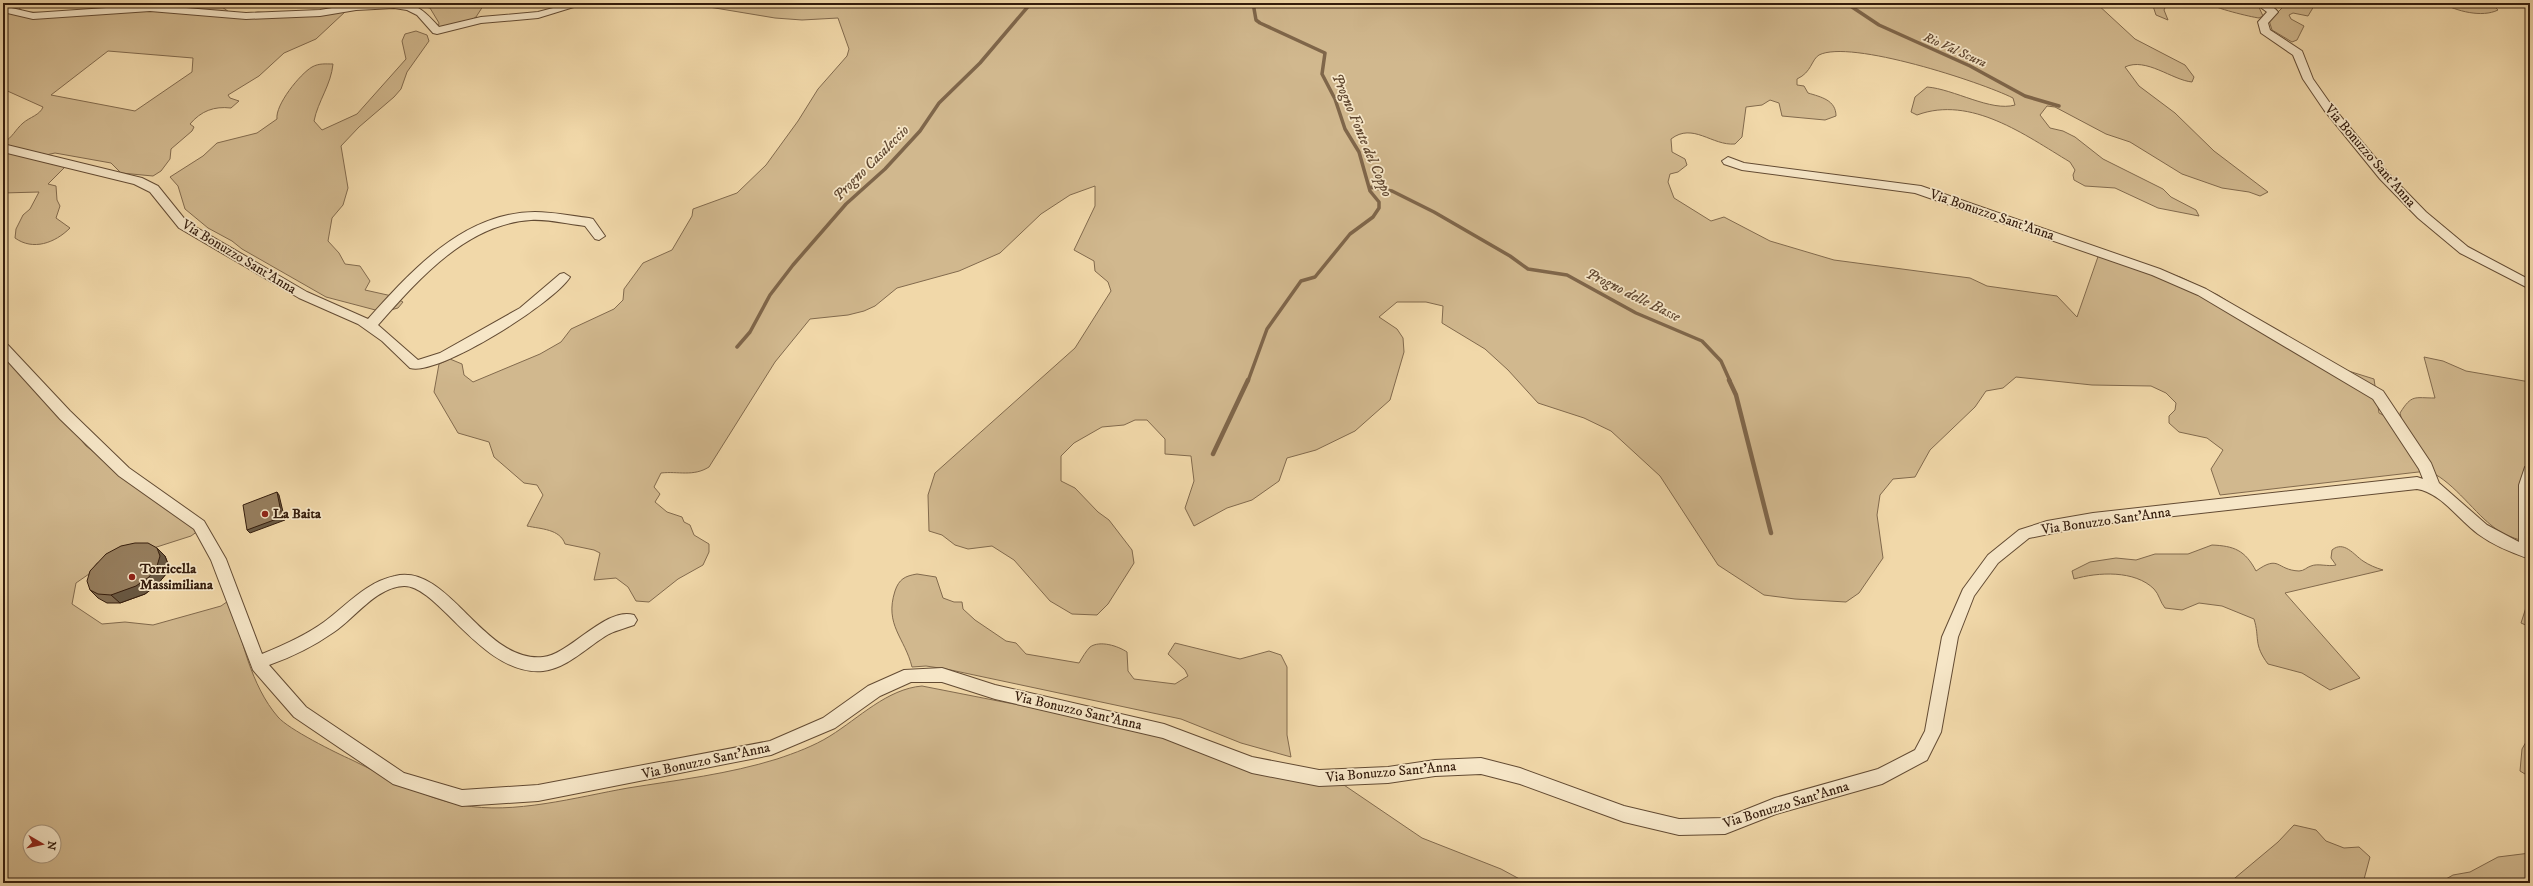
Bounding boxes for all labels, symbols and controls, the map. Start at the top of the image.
water label: Rio Val Scura [1920,29,1989,71]
water label: Progno Fonte del Coppo [1327,70,1397,200]
street label: Via Bonuzzo Sant'Anna [2320,100,2420,211]
water label: Progno Casaleccio [829,121,913,205]
street label: Via Bonuzzo Sant'Anna [1926,185,2057,245]
street label: Via Bonuzzo Sant'Anna [178,215,300,298]
water label: Progno delle Basse [1582,264,1684,327]
street label: Via Bonuzzo Sant'Anna [2039,503,2172,539]
place label: La Baita [273,505,322,523]
marker: La Baita [260,509,270,519]
place label: Torricella Massimiliana [139,560,214,594]
marker: Torricella Massimiliana [127,572,137,582]
street label: Via Bonuzzo Sant'Anna [1011,687,1144,734]
street label: Via Bonuzzo Sant'Anna [639,739,772,784]
street label: Via Bonuzzo Sant'Anna [1324,757,1457,787]
street label: Via Bonuzzo Sant'Anna [1720,777,1851,833]
north arrow [22,824,62,864]
text: N [43,840,59,851]

